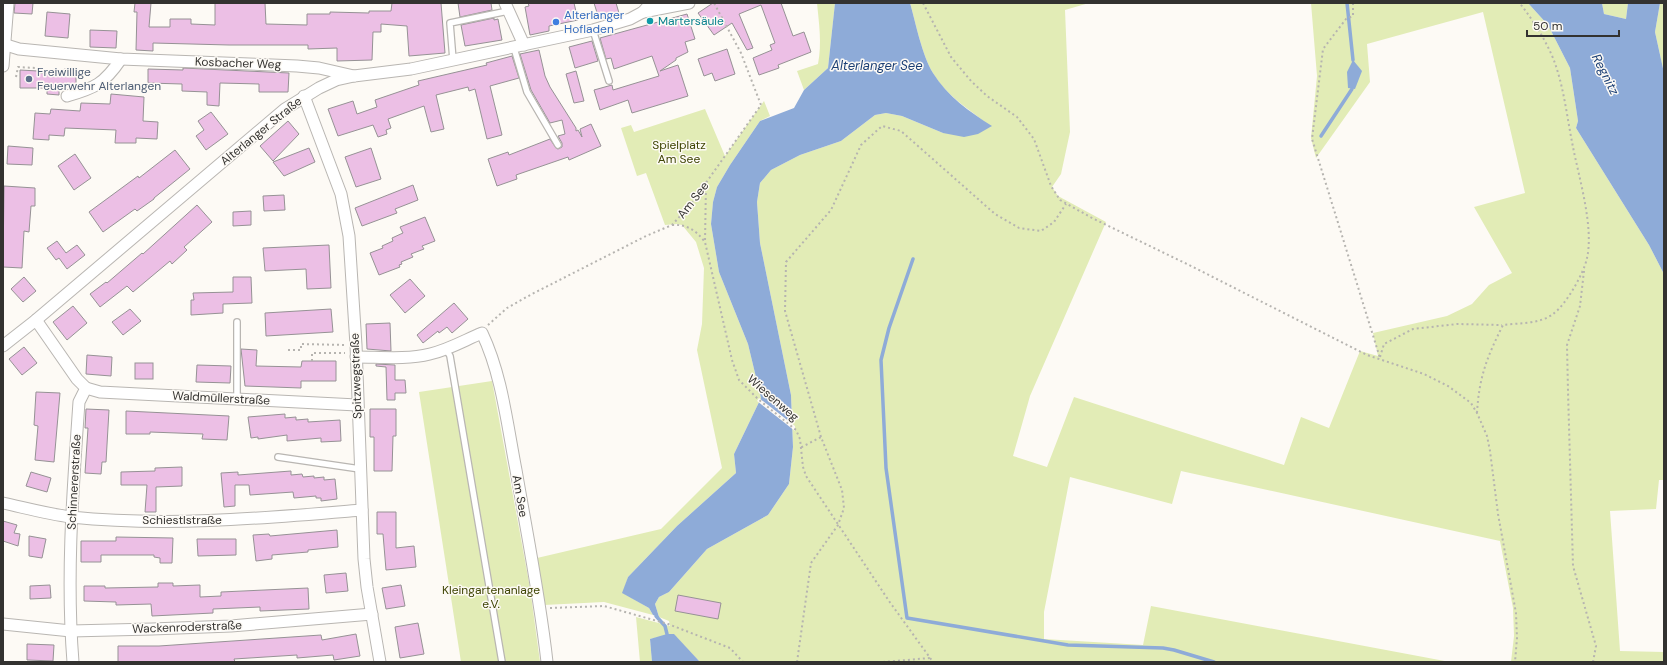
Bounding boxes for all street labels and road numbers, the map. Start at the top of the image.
street label: Kosbacher Weg [194,53,282,73]
street label: Alterlanger Straße [217,93,305,169]
street label: Am See [674,178,712,222]
street label: Spitzwegstraße [346,333,365,419]
street label: Wiesenweg [744,371,802,425]
street label: Waldmüllerstraße [172,387,271,409]
street label: Schinnererstraße [64,434,85,530]
street label: Am See [508,474,532,518]
street label: Schiestlstraße [142,512,222,528]
street label: Wackenroderstraße [132,617,242,637]

